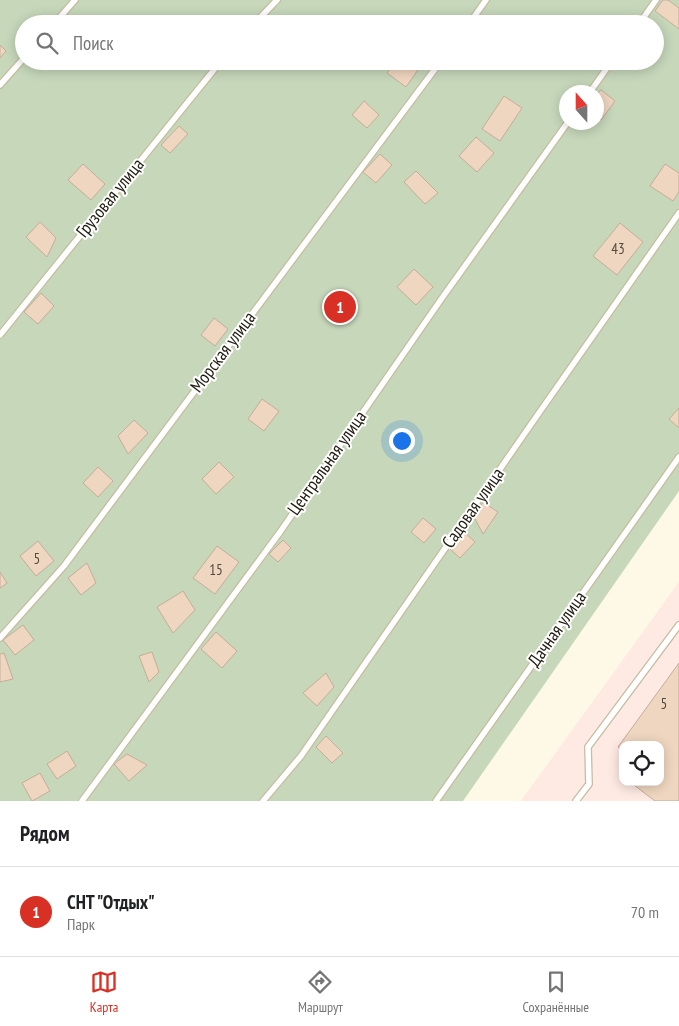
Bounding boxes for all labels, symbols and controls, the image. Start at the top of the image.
search box [15,15,664,70]
icon: search [33,29,61,57]
text: Поиск [73,31,114,55]
north arrow [559,85,604,130]
street label: Грузовая улица [71,153,149,242]
house number: 43 [611,239,625,258]
pin: 1 [324,288,356,326]
street label: Морская улица [185,307,260,397]
street label: Центральная улица [282,406,371,519]
your location [389,428,415,454]
street label: Садовая улица [436,463,509,552]
house number: 5 [34,549,40,568]
house number: 15 [209,560,223,579]
street label: Дачная улица [522,587,591,671]
house number: 5 [661,694,667,713]
map controls [619,741,664,786]
button: locate [619,741,664,786]
text: Рядом [20,820,70,847]
text: СНТ "Отдых" [67,890,155,914]
text: 1 [32,902,40,922]
text: 70 m [631,902,659,922]
text: Парк [67,914,95,934]
tab: Карта [90,968,118,1016]
tab: Маршрут [298,968,343,1016]
tab: Сохранённые [522,968,589,1016]

